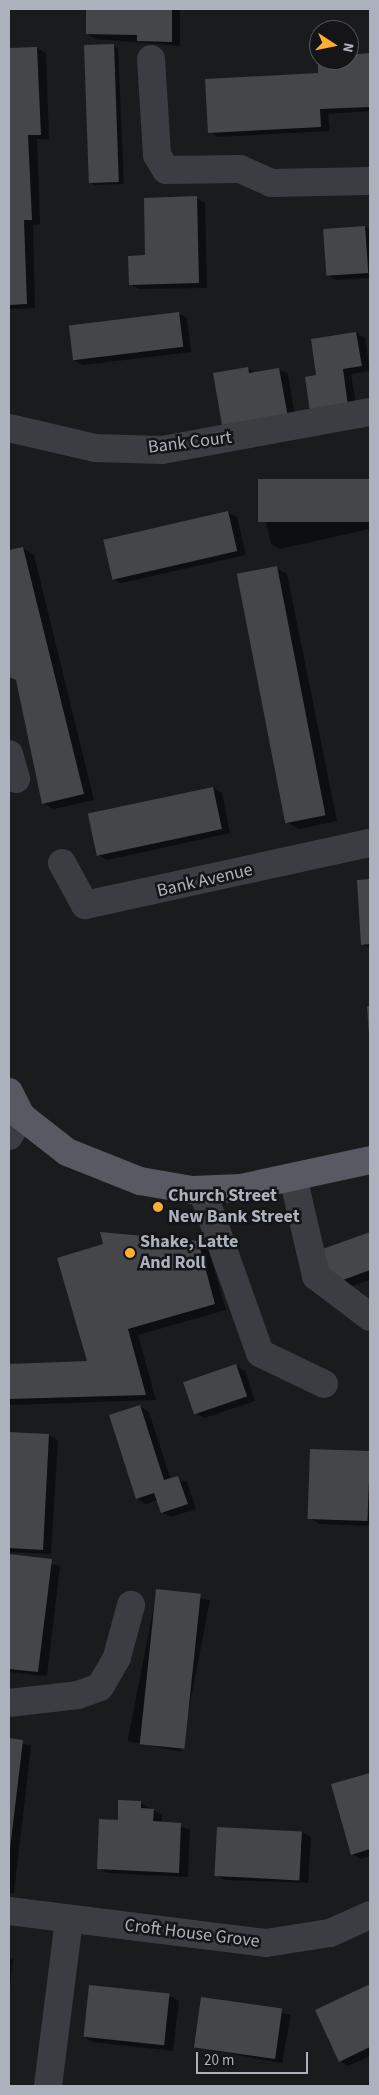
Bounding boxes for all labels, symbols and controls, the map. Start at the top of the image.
north arrow [309,20,359,70]
text: N [337,41,358,54]
street label: Bank Court [147,427,233,459]
street label: Bank Avenue [155,860,255,902]
place label: Church Street New Bank Street [168,1186,300,1228]
marker: Church Street New Bank Street [152,1201,164,1213]
place label: Shake, Latte And Roll [140,1232,238,1274]
marker: Shake, Latte And Roll [124,1247,136,1259]
street label: Croft House Grove [123,1915,261,1953]
scale bar [199,2042,312,2074]
text: 20 m [204,2050,234,2071]

